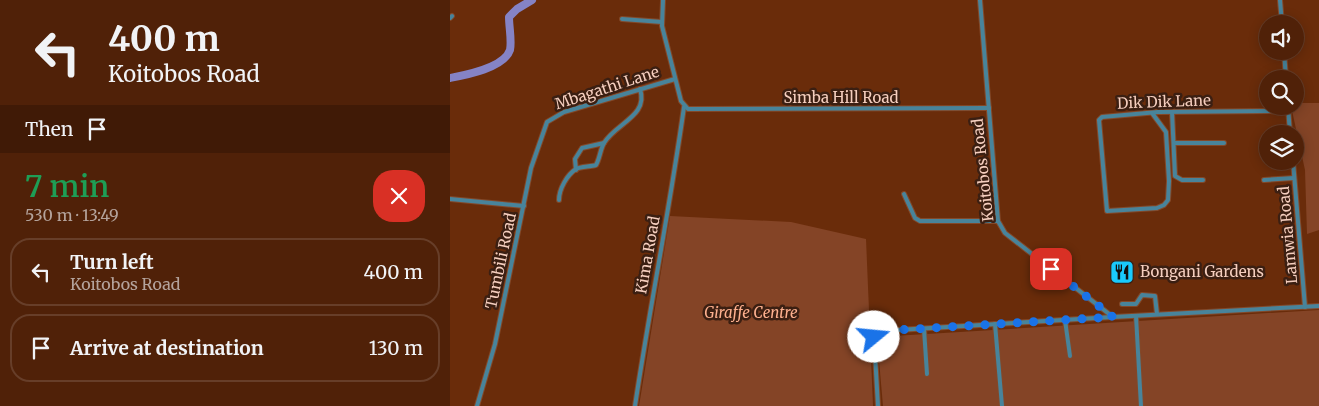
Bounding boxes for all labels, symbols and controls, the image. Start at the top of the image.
map controls [1259,15,1304,170]
button: sound [1259,15,1304,60]
text: 400 m [108,17,220,61]
icon: left [25,20,90,85]
text: Koitobos Road [108,60,260,88]
street label: Mbagathi Lane [552,62,662,113]
button: search [1259,70,1304,115]
street label: Simba Hill Road [783,88,899,107]
street label: Dik Dik Lane [1117,90,1211,113]
icon: arrive [83,115,111,143]
text: Then [25,117,73,141]
street label: Koitobos Road [968,118,997,223]
button: layers [1259,125,1304,170]
text: 7 min [25,167,109,205]
button: close [373,170,425,222]
street label: Lamwia Road [1274,185,1301,285]
text: 530 m · 13:49 [25,205,119,225]
street label: Tumbili Road [481,211,520,311]
street label: Kima Road [631,215,664,295]
pin [1030,248,1072,290]
text: Turn left [70,250,154,274]
icon: arrive [1037,255,1065,283]
icon: left [27,258,55,286]
restaurant icon: Bongani Gardens [1109,259,1135,285]
text: 400 m [363,260,423,284]
place label: Bongani Gardens [1140,262,1264,281]
text: Koitobos Road [70,274,180,294]
park label: Giraffe Centre [704,303,798,322]
position arrow [847,310,899,362]
icon: arrive [27,334,55,362]
text: Arrive at destination [70,336,264,360]
text: 130 m [369,336,423,360]

